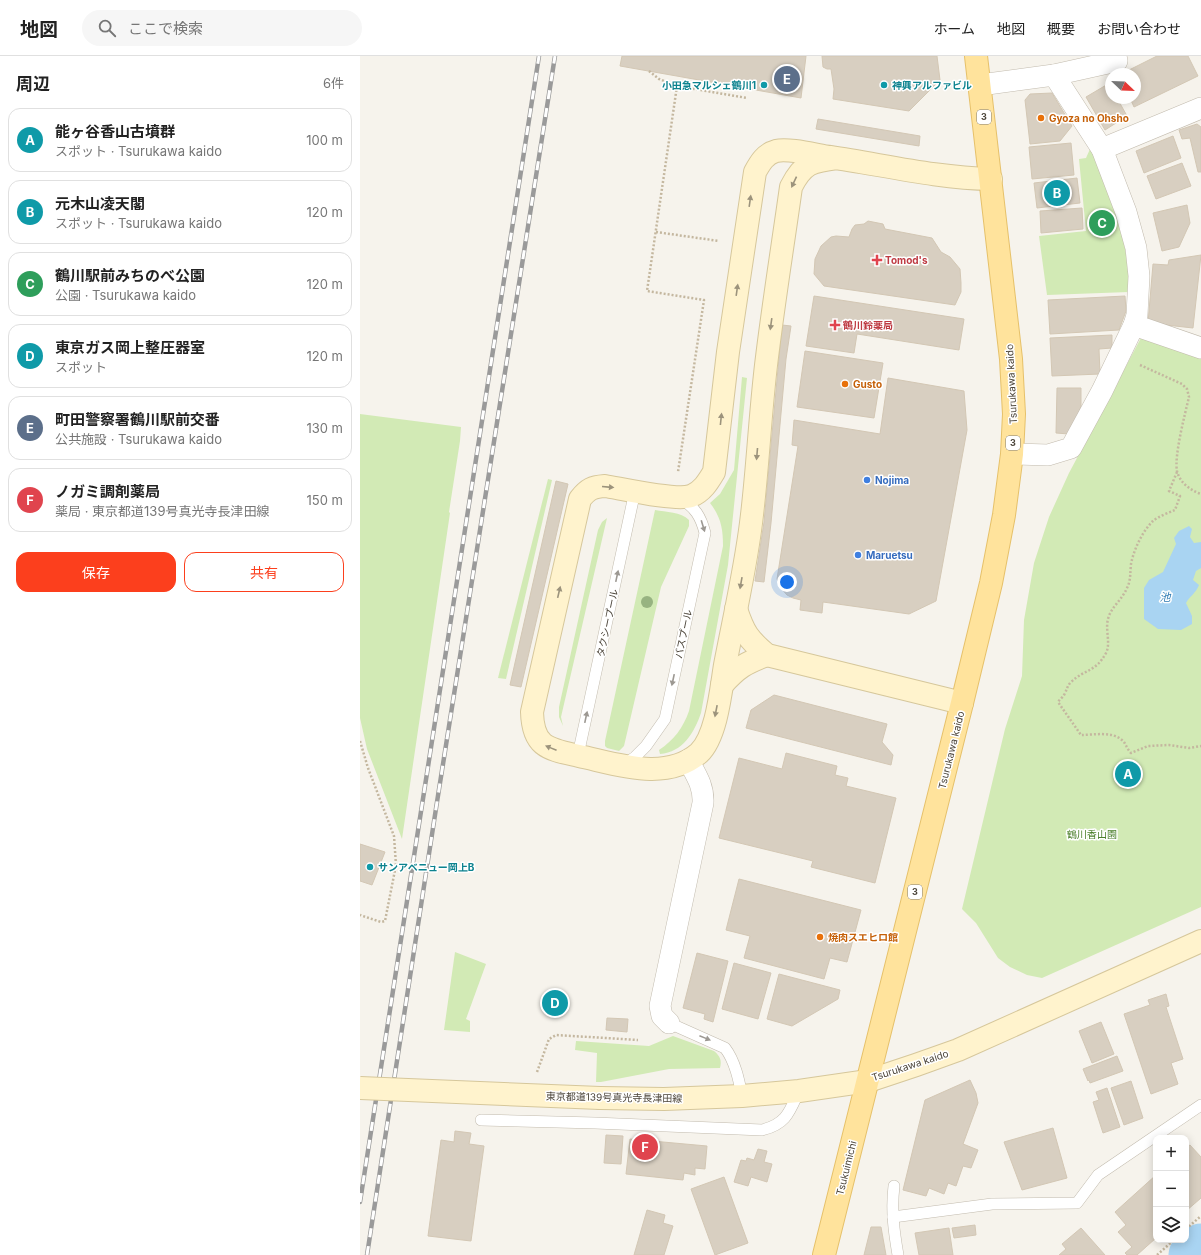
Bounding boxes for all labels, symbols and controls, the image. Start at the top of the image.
search box [82,10,362,46]
icon: search [96,17,118,39]
text: 地図 [20,18,58,41]
text: ここで検索 [128,19,203,38]
text: ホーム [933,20,975,37]
text: 地図 [997,20,1025,37]
text: 概要 [1047,20,1075,37]
text: お問い合わせ [1097,20,1181,37]
pin: E [774,64,800,94]
north arrow [1105,68,1141,104]
text: 周辺 [16,74,50,94]
text: 6件 [323,75,344,91]
place label: 小田急マルシェ鶴川1 [662,79,756,91]
place label: 神興アルファビル [892,79,972,91]
marker: 小田急マルシェ鶴川1 [759,80,769,90]
marker: 神興アルファビル [879,80,889,90]
road number: 3 [977,110,991,124]
place label: Gyoza no Ohsho [1049,112,1129,125]
marker: Gyoza no Ohsho [1036,113,1046,123]
text: 能ヶ谷香山古墳群 [55,122,175,141]
text: A [25,132,35,148]
text: 100 m [306,132,343,148]
text: スポット · Tsurukawa kaido [55,143,222,159]
one-way arrow [791,176,797,188]
pin: B [1044,178,1070,208]
text: 元木山凌天閣 [55,194,145,213]
one-way arrow [748,195,754,207]
text: B [26,204,34,220]
text: 120 m [307,204,343,220]
pin: C [1089,208,1115,238]
text: スポット · Tsurukawa kaido [55,215,222,231]
place label: Tomod's [885,254,928,266]
marker: Tomod's [872,255,882,265]
text: 鶴川駅前みちのべ公園 [55,266,205,285]
text: C [25,276,35,292]
text: 120 m [307,276,343,292]
one-way arrow [734,284,740,296]
text: 公園 · Tsurukawa kaido [55,287,196,303]
one-way arrow [768,318,774,330]
place label: 鶴川鈴薬局 [842,319,893,331]
marker: 鶴川鈴薬局 [830,320,840,330]
text: 東京ガス岡上整圧器室 [55,338,205,357]
street label: Tsurukawa kaido [1003,344,1019,424]
text: D [25,348,35,364]
text: 120 m [307,348,343,364]
text: スポット [55,359,107,375]
place label: Gusto [853,378,882,390]
marker: Gusto [840,379,850,389]
text: 町田警察署鶴川駅前交番 [55,410,220,429]
one-way arrow [717,413,724,425]
text: E [26,420,34,436]
text: 130 m [306,420,343,436]
text: 公共施設 · Tsurukawa kaido [55,431,222,447]
road number: 3 [1006,436,1020,450]
one-way arrow [754,448,760,460]
place label: Nojima [875,474,909,486]
marker: Nojima [862,475,872,485]
text: ノガミ調剤薬局 [55,482,160,501]
one-way arrow [602,483,614,490]
text: F [26,492,34,508]
text: 150 m [307,492,343,508]
text: 薬局 · 東京都道139号真光寺長津田線 [55,503,269,519]
one-way arrow [700,520,706,532]
place label: Maruetsu [866,549,913,561]
marker: Maruetsu [853,550,863,560]
button: 保存 [16,552,176,592]
button: 共有 [184,552,344,592]
one-way arrow [614,570,620,583]
your location [777,572,797,592]
one-way arrow [738,577,744,589]
one-way arrow [556,586,562,599]
street label: タクシープール [594,588,620,658]
water label: 池 [1160,590,1172,604]
street label: バスプール [672,608,694,660]
one-way arrow [670,674,676,686]
one-way arrow [713,705,719,717]
street label: Tsurukawa kaido [936,710,966,790]
one-way arrow [584,711,590,723]
one-way arrow [546,745,557,751]
pin: A [1115,759,1141,789]
park label: 鶴川香山園 [1067,828,1117,840]
place label: サンアベニュー岡上B [378,861,475,873]
marker: サンアベニュー岡上B [365,862,375,872]
road number: 3 [908,885,922,899]
place label: 焼肉スエヒロ館 [828,931,898,943]
marker: 焼肉スエヒロ館 [815,932,825,942]
pin: D [542,988,568,1018]
one-way arrow [699,1036,711,1042]
street label: Tsurukawa kaido [870,1047,950,1083]
street label: 東京都道139号真光寺長津田線 [546,1090,682,1104]
pin: F [632,1132,658,1162]
map controls [1153,1135,1189,1243]
button: + [1153,1135,1189,1171]
street label: Tsukuimichi [833,1139,859,1197]
button: − [1153,1171,1189,1207]
button: layers [1153,1207,1189,1243]

